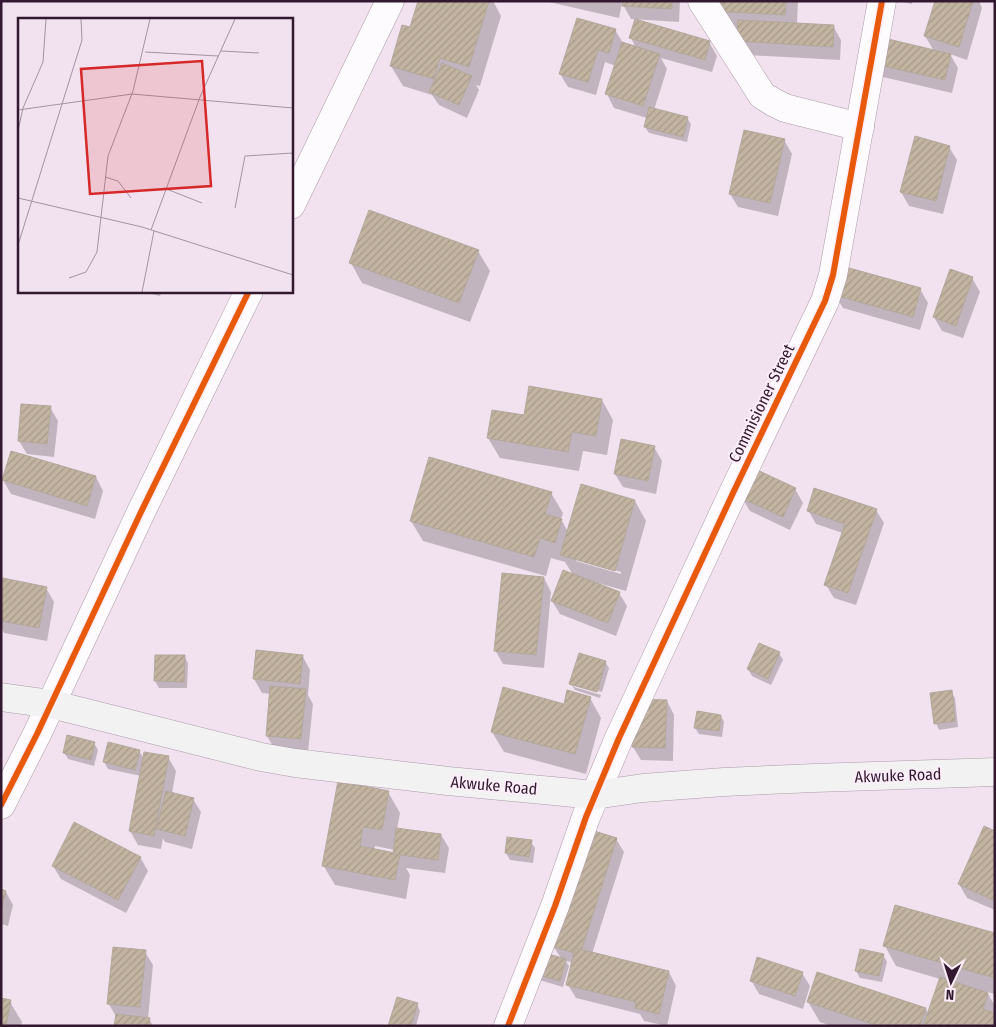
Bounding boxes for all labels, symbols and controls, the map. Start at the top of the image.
inset map [18,18,292,292]
street label: Commisioner Street [725,340,799,465]
street label: Akwuke Road [854,764,942,787]
street label: Akwuke Road [450,772,538,799]
north arrow [926,957,976,1007]
text: N [945,986,955,1003]

